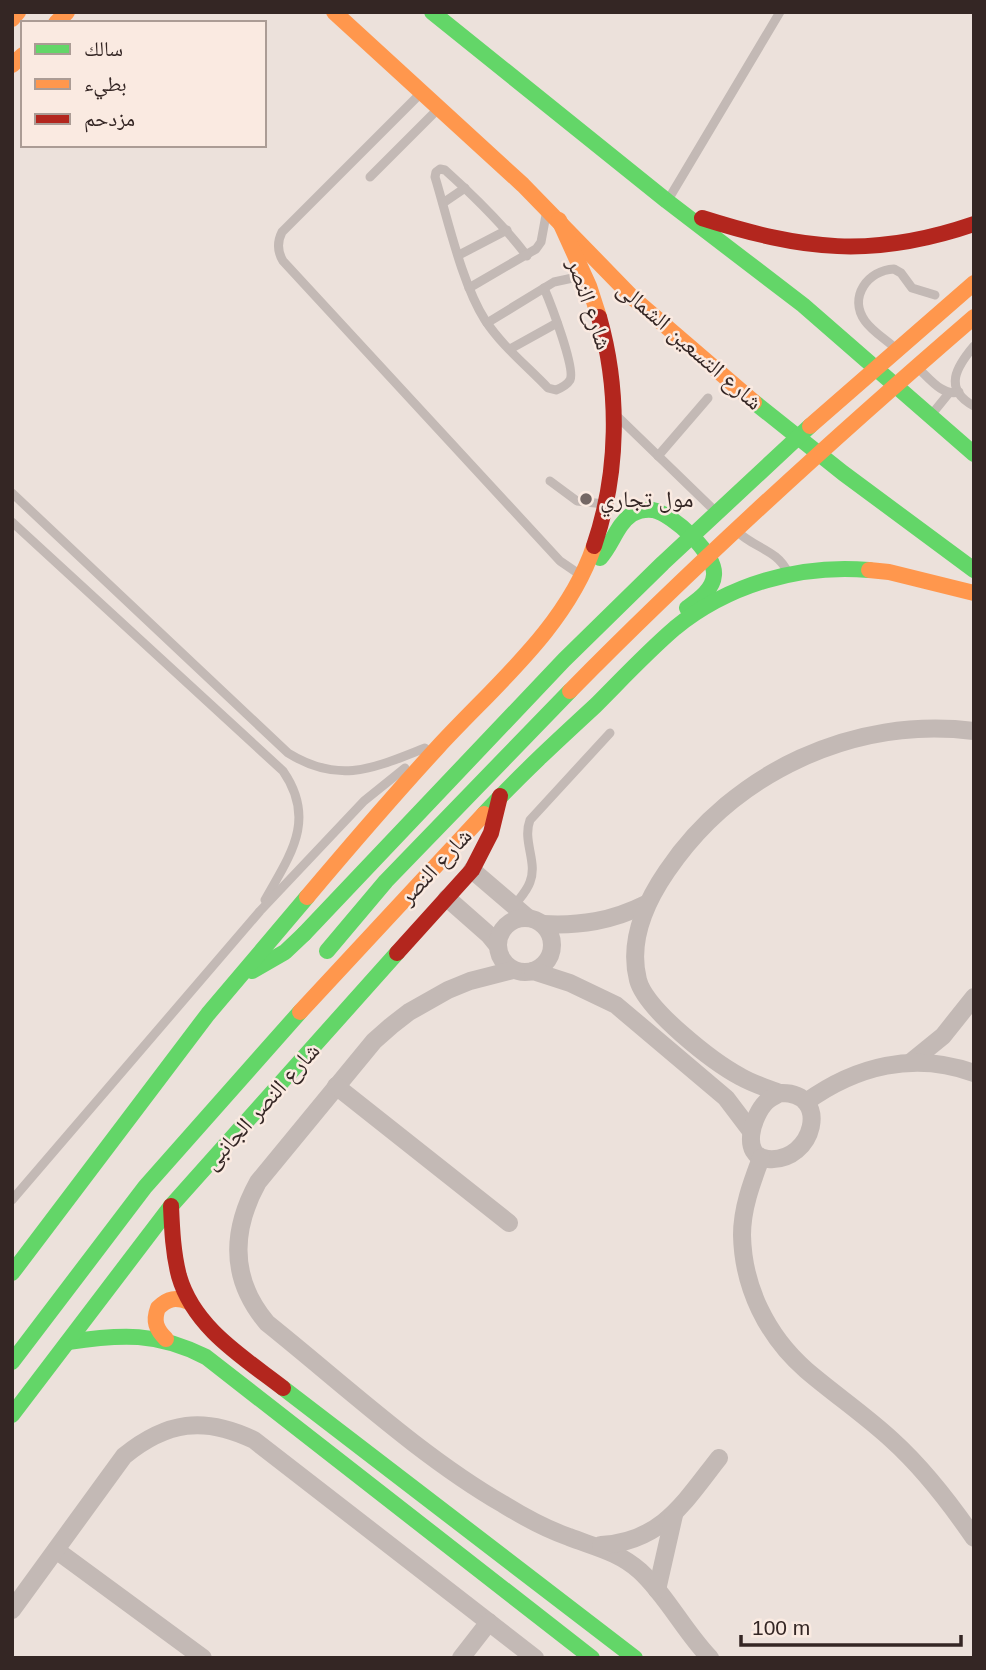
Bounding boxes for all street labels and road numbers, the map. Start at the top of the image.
street label: شارع النصر [560,254,618,354]
street label: شارع التسعين الشمالى [611,275,768,416]
street label: شارع النصر [393,823,478,911]
street label: شارع النصر الجانبى [197,1037,326,1176]

